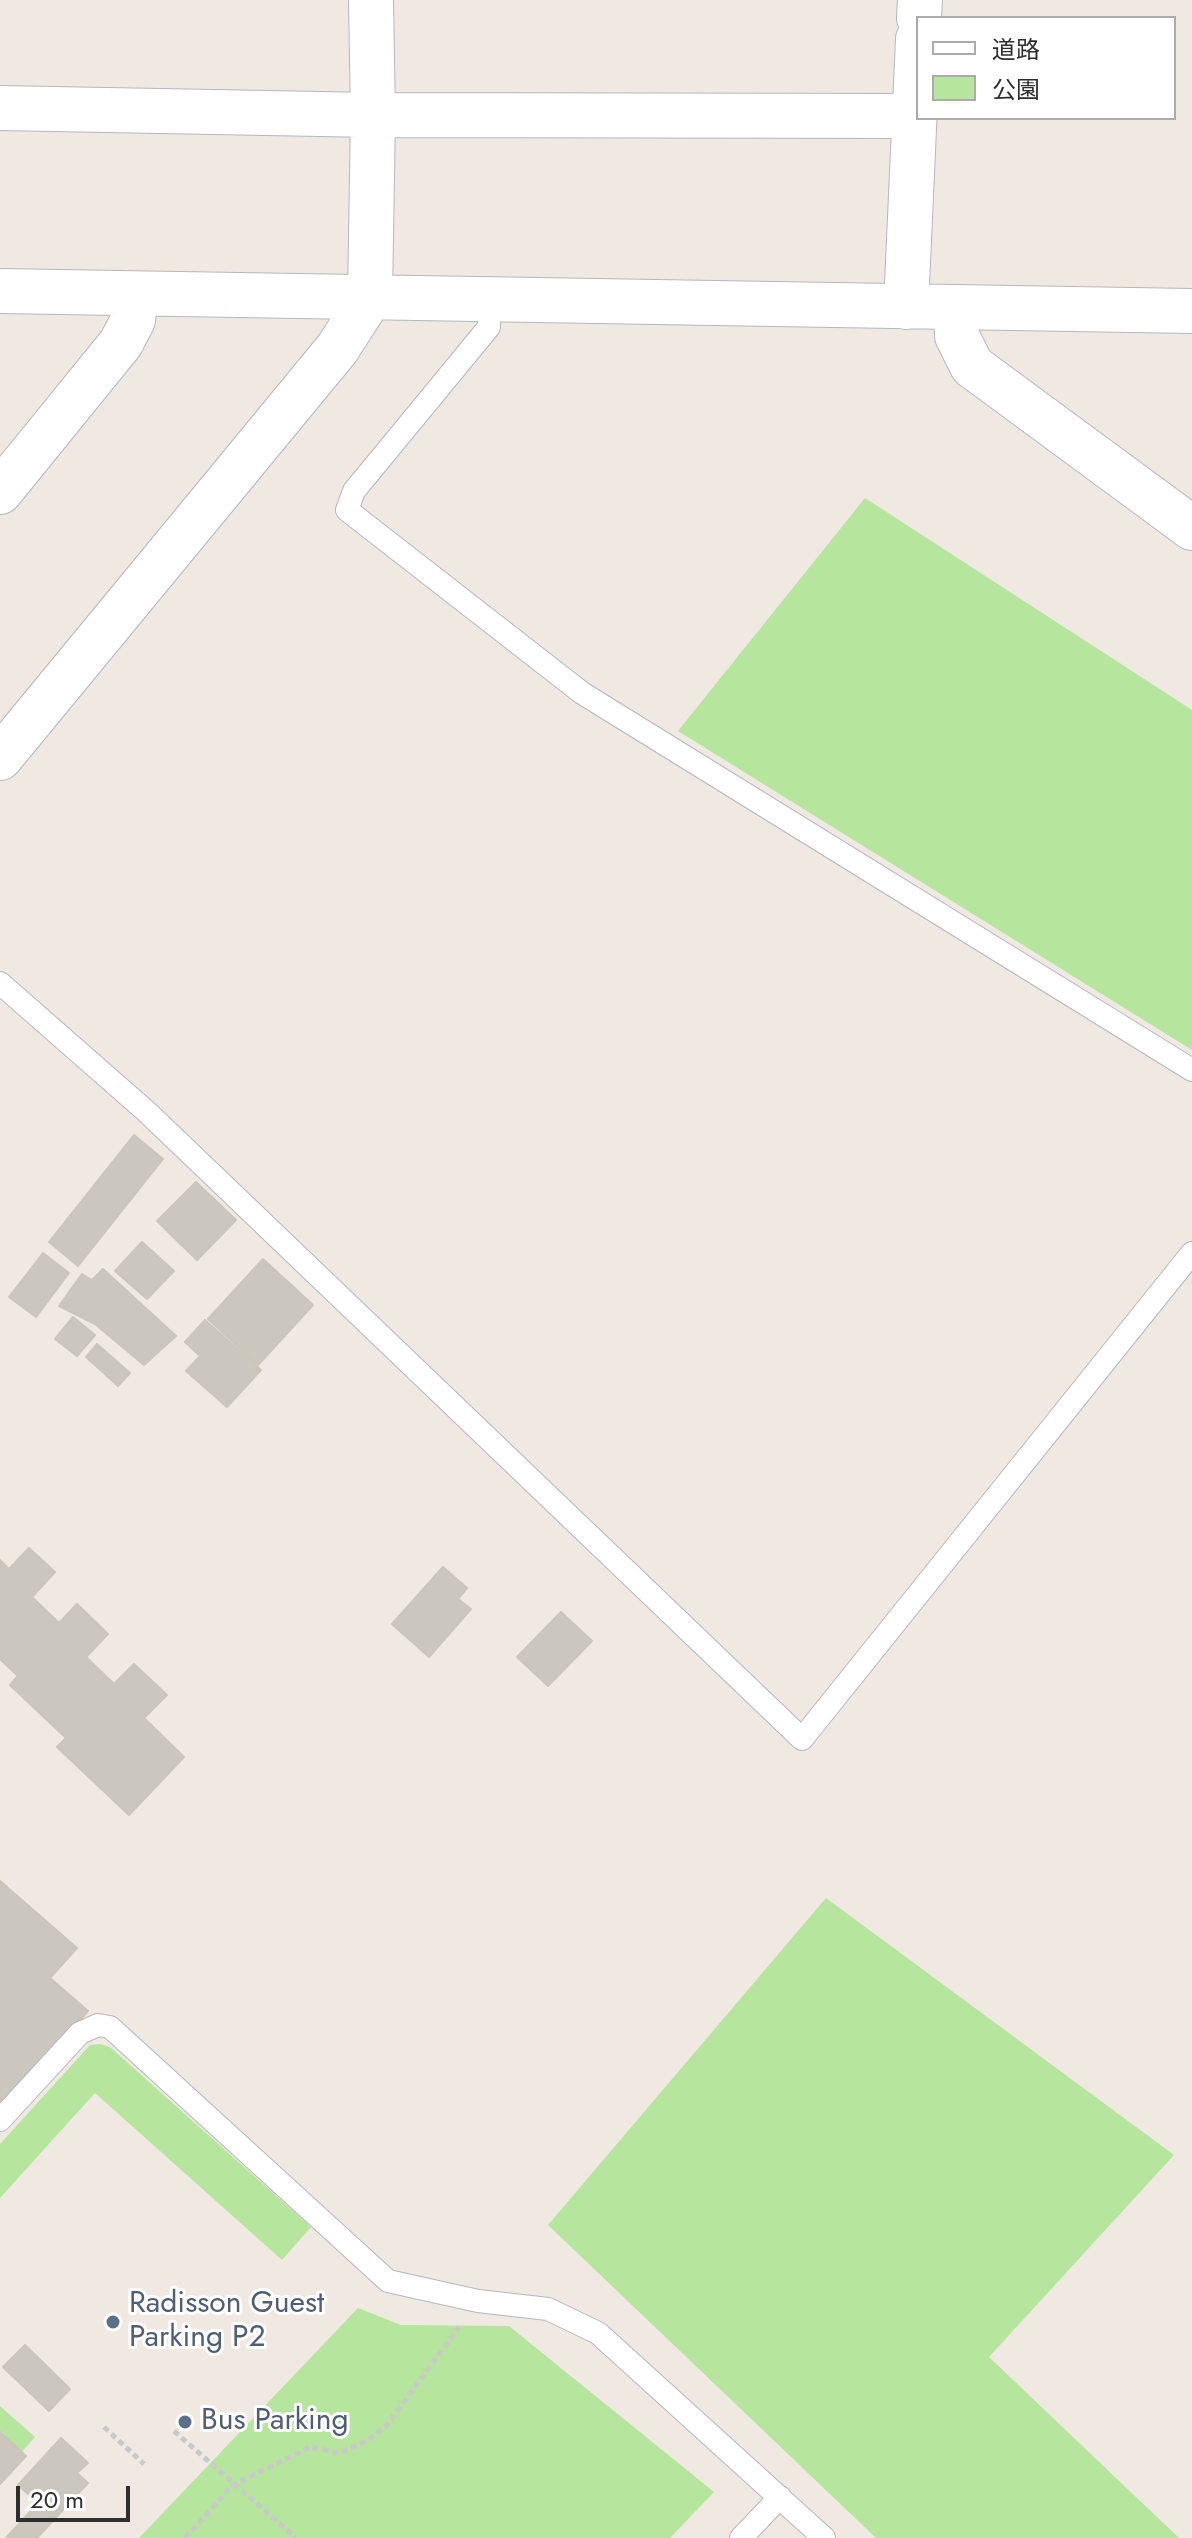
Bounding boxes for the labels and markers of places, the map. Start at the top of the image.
place label: Radisson Guest Parking P2 [129,2287,324,2358]
marker: Radisson Guest Parking P2 [104,2313,122,2331]
place label: Bus Parking [201,2404,349,2440]
marker: Bus Parking [176,2413,194,2431]

